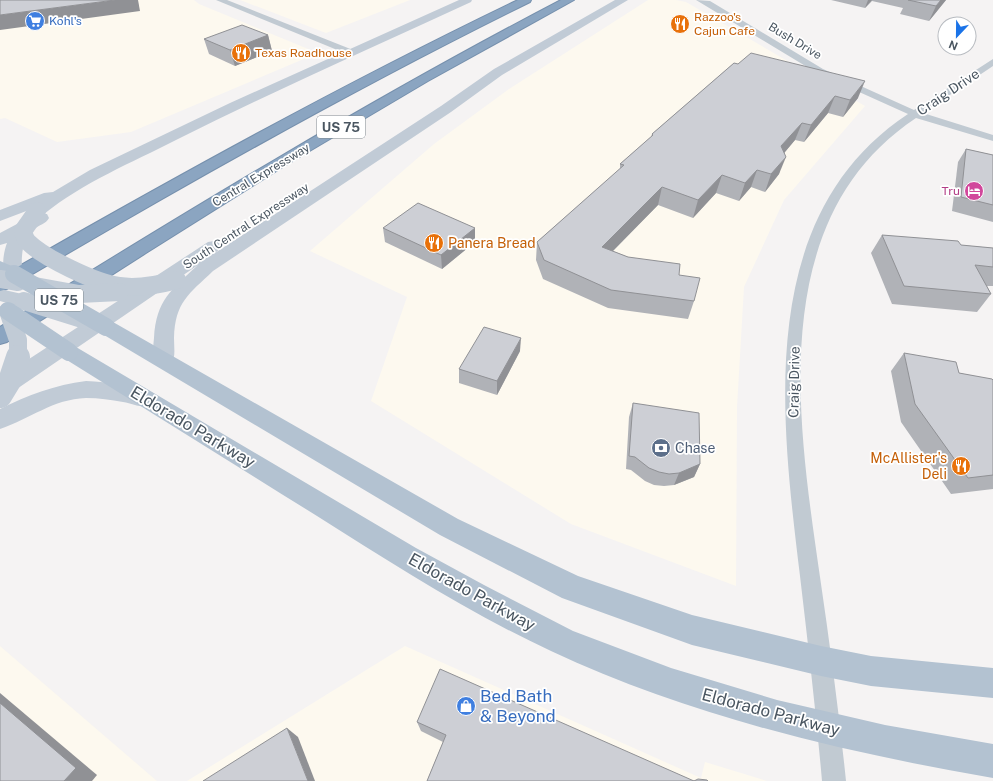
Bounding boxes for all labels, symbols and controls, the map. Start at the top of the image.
supermarket icon: Kohl's [24,10,46,32]
place label: Razzoo's Cajun Cafe [694,10,755,38]
restaurant icon: Razzoo's Cajun Cafe [669,13,691,35]
place label: Kohl's [49,14,82,28]
north arrow [937,16,977,56]
street label: Bush Drive [766,20,824,62]
text: N [947,38,959,52]
restaurant icon: Texas Roadhouse [230,42,252,64]
place label: Texas Roadhouse [255,46,352,60]
street label: Craig Drive [914,65,982,119]
road number: US 75 [317,116,365,138]
street label: Central Expressway [210,140,313,210]
street label: South Central Expressway [181,180,312,272]
hotel icon: Tru [963,180,985,202]
place label: Tru [942,184,960,198]
restaurant icon: Panera Bread [423,232,445,254]
place label: Panera Bread [448,235,536,251]
road number: US 75 [35,289,83,311]
street label: Craig Drive [785,346,803,418]
street label: Eldorado Parkway [127,382,259,472]
bank icon: Chase [650,437,672,459]
place label: Chase [675,440,715,456]
place label: McAllister's Deli [870,450,947,482]
restaurant icon: McAllister's Deli [950,455,972,477]
street label: Eldorado Parkway [405,549,539,635]
street label: Eldorado Parkway [700,684,842,740]
place label: Bed Bath & Beyond [480,686,556,726]
shop icon: Bed Bath & Beyond [455,695,477,717]

